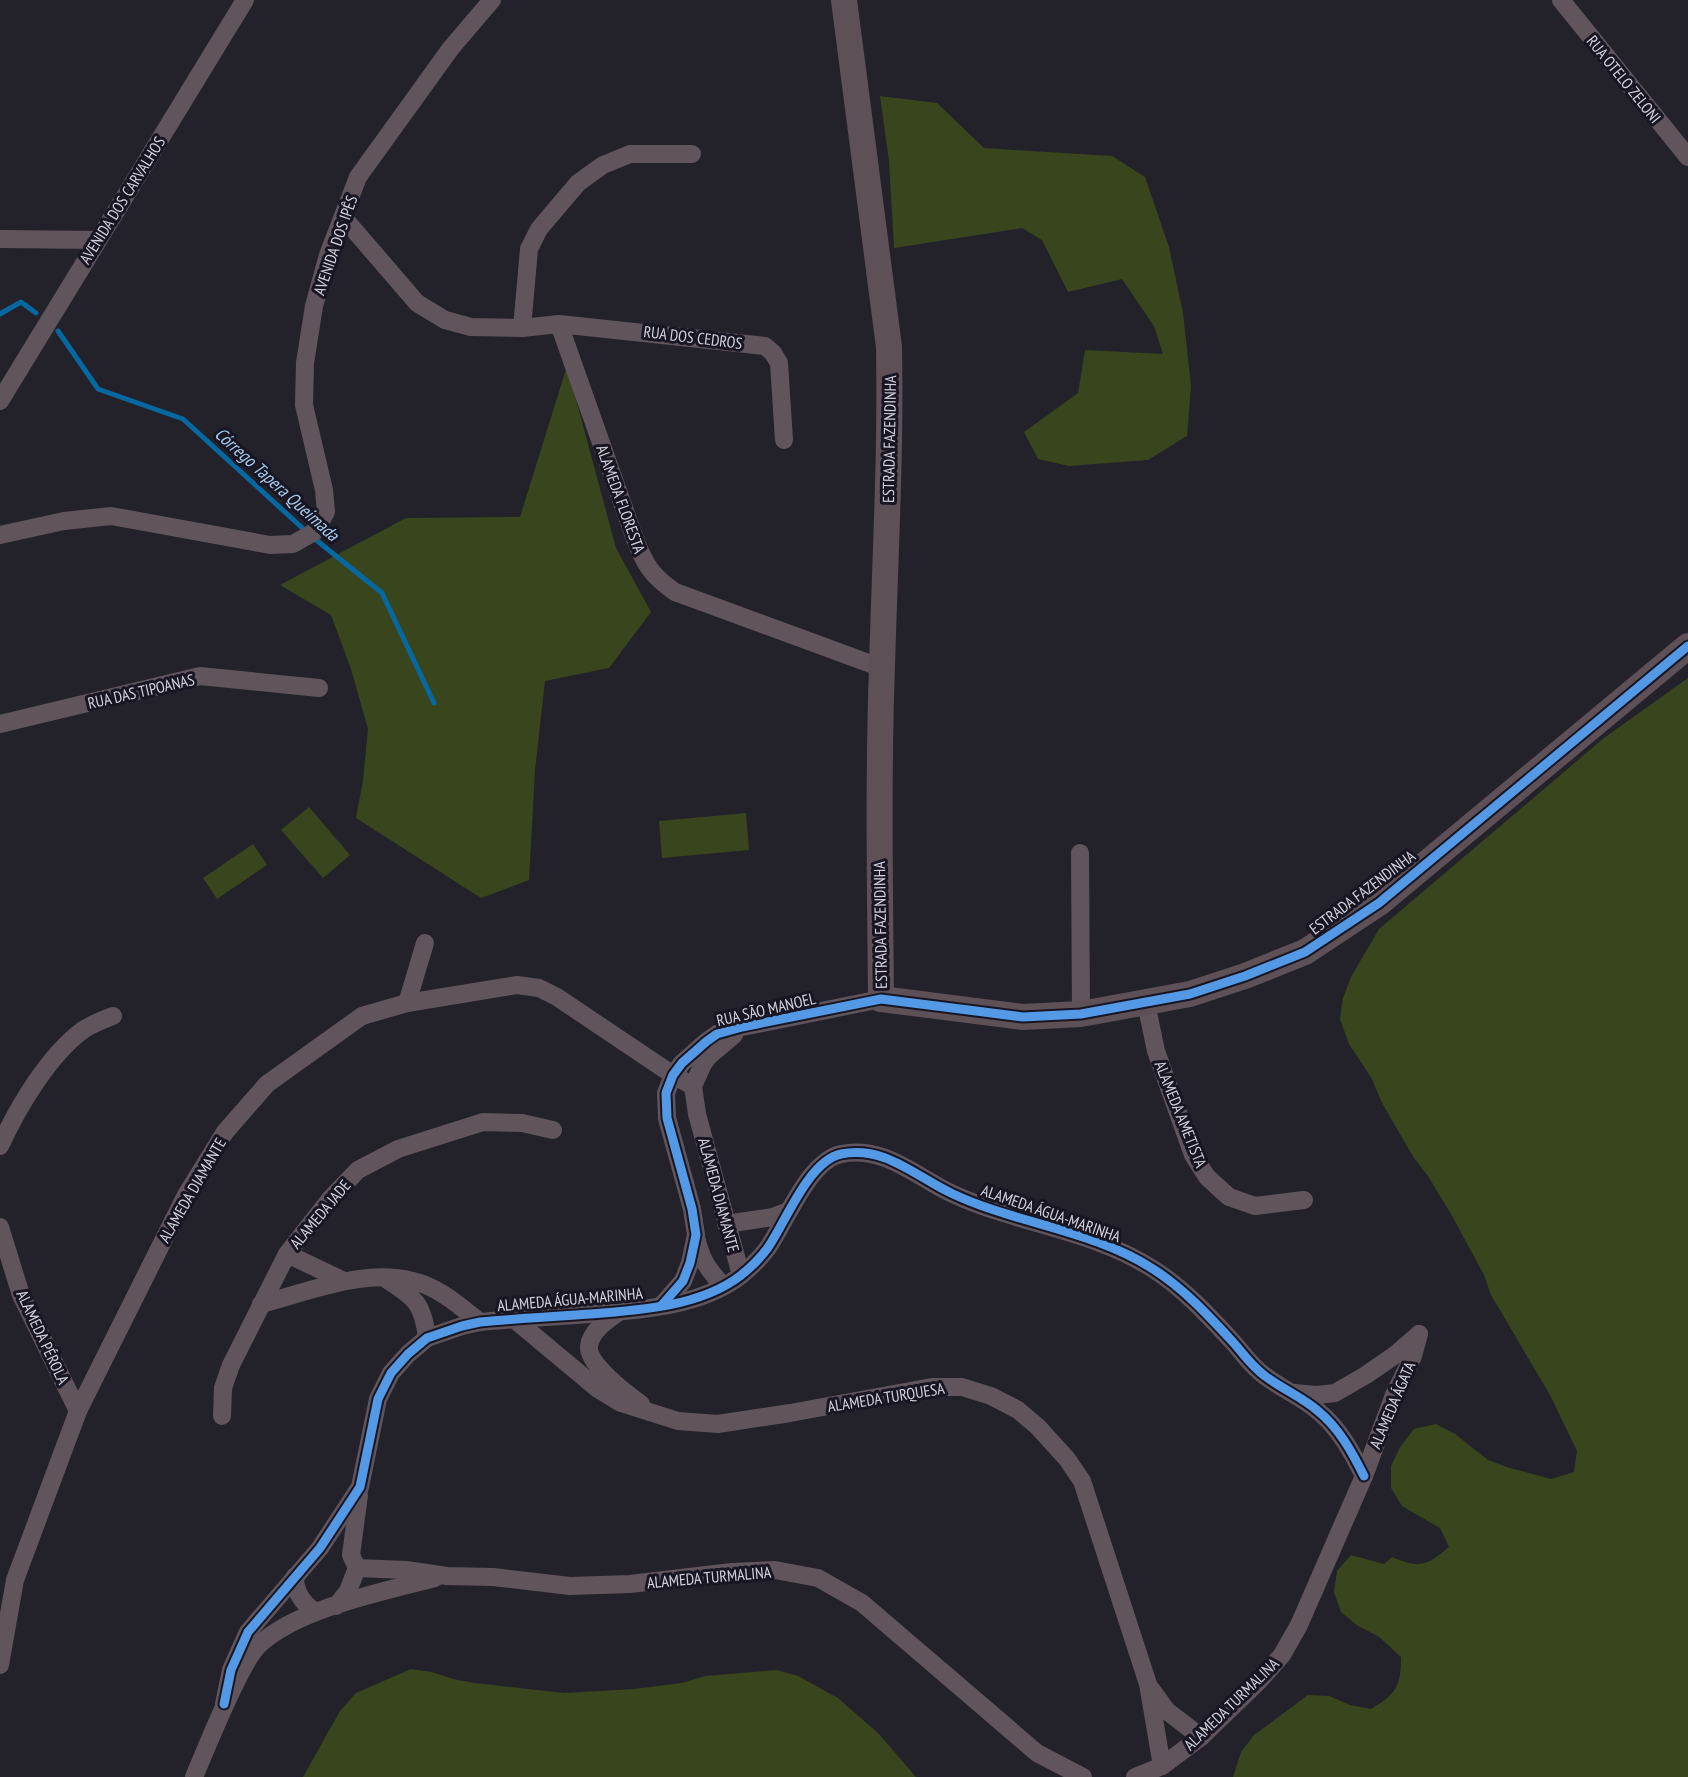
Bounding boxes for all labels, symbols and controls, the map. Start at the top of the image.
street label: RUA OTELO ZELONI [1583,31,1665,127]
street label: AVENIDA DOS CARVALHOS [75,133,169,267]
street label: AVENIDA DOS IPÊS [309,192,361,297]
street label: RUA DOS CEDROS [642,321,744,353]
street label: ESTRADA FAZENDINHA [878,375,900,503]
water label: Córrego Tapera Queimada [210,422,345,546]
street label: ALAMEDA FLORESTA [592,442,650,556]
street label: RUA DAS TIPOANAS [86,669,196,713]
street label: ESTRADA FAZENDINHA [1305,845,1419,938]
street label: ESTRADA FAZENDINHA [869,861,891,989]
street label: RUA SÃO MANOEL [714,988,818,1030]
street label: ALAMEDA AMETISTA [1151,1058,1212,1171]
street label: ALAMEDA DIAMANTE [154,1134,230,1246]
street label: ALAMEDA DIAMANTE [694,1136,744,1254]
street label: ALAMEDA JADE [285,1175,355,1253]
street label: ALAMEDA ÁGUA-MARINHA [979,1180,1124,1246]
street label: ALAMEDA ÁGUA-MARINHA [496,1283,644,1315]
street label: ALAMEDA PÉROLA [12,1287,74,1388]
street label: ALAMEDA ÁGATA [1365,1358,1419,1452]
street label: ALAMEDA TURQUESA [826,1378,946,1416]
street label: ALAMEDA TURMALINA [646,1562,772,1592]
street label: ALAMEDA TURMALINA [1179,1653,1283,1754]

